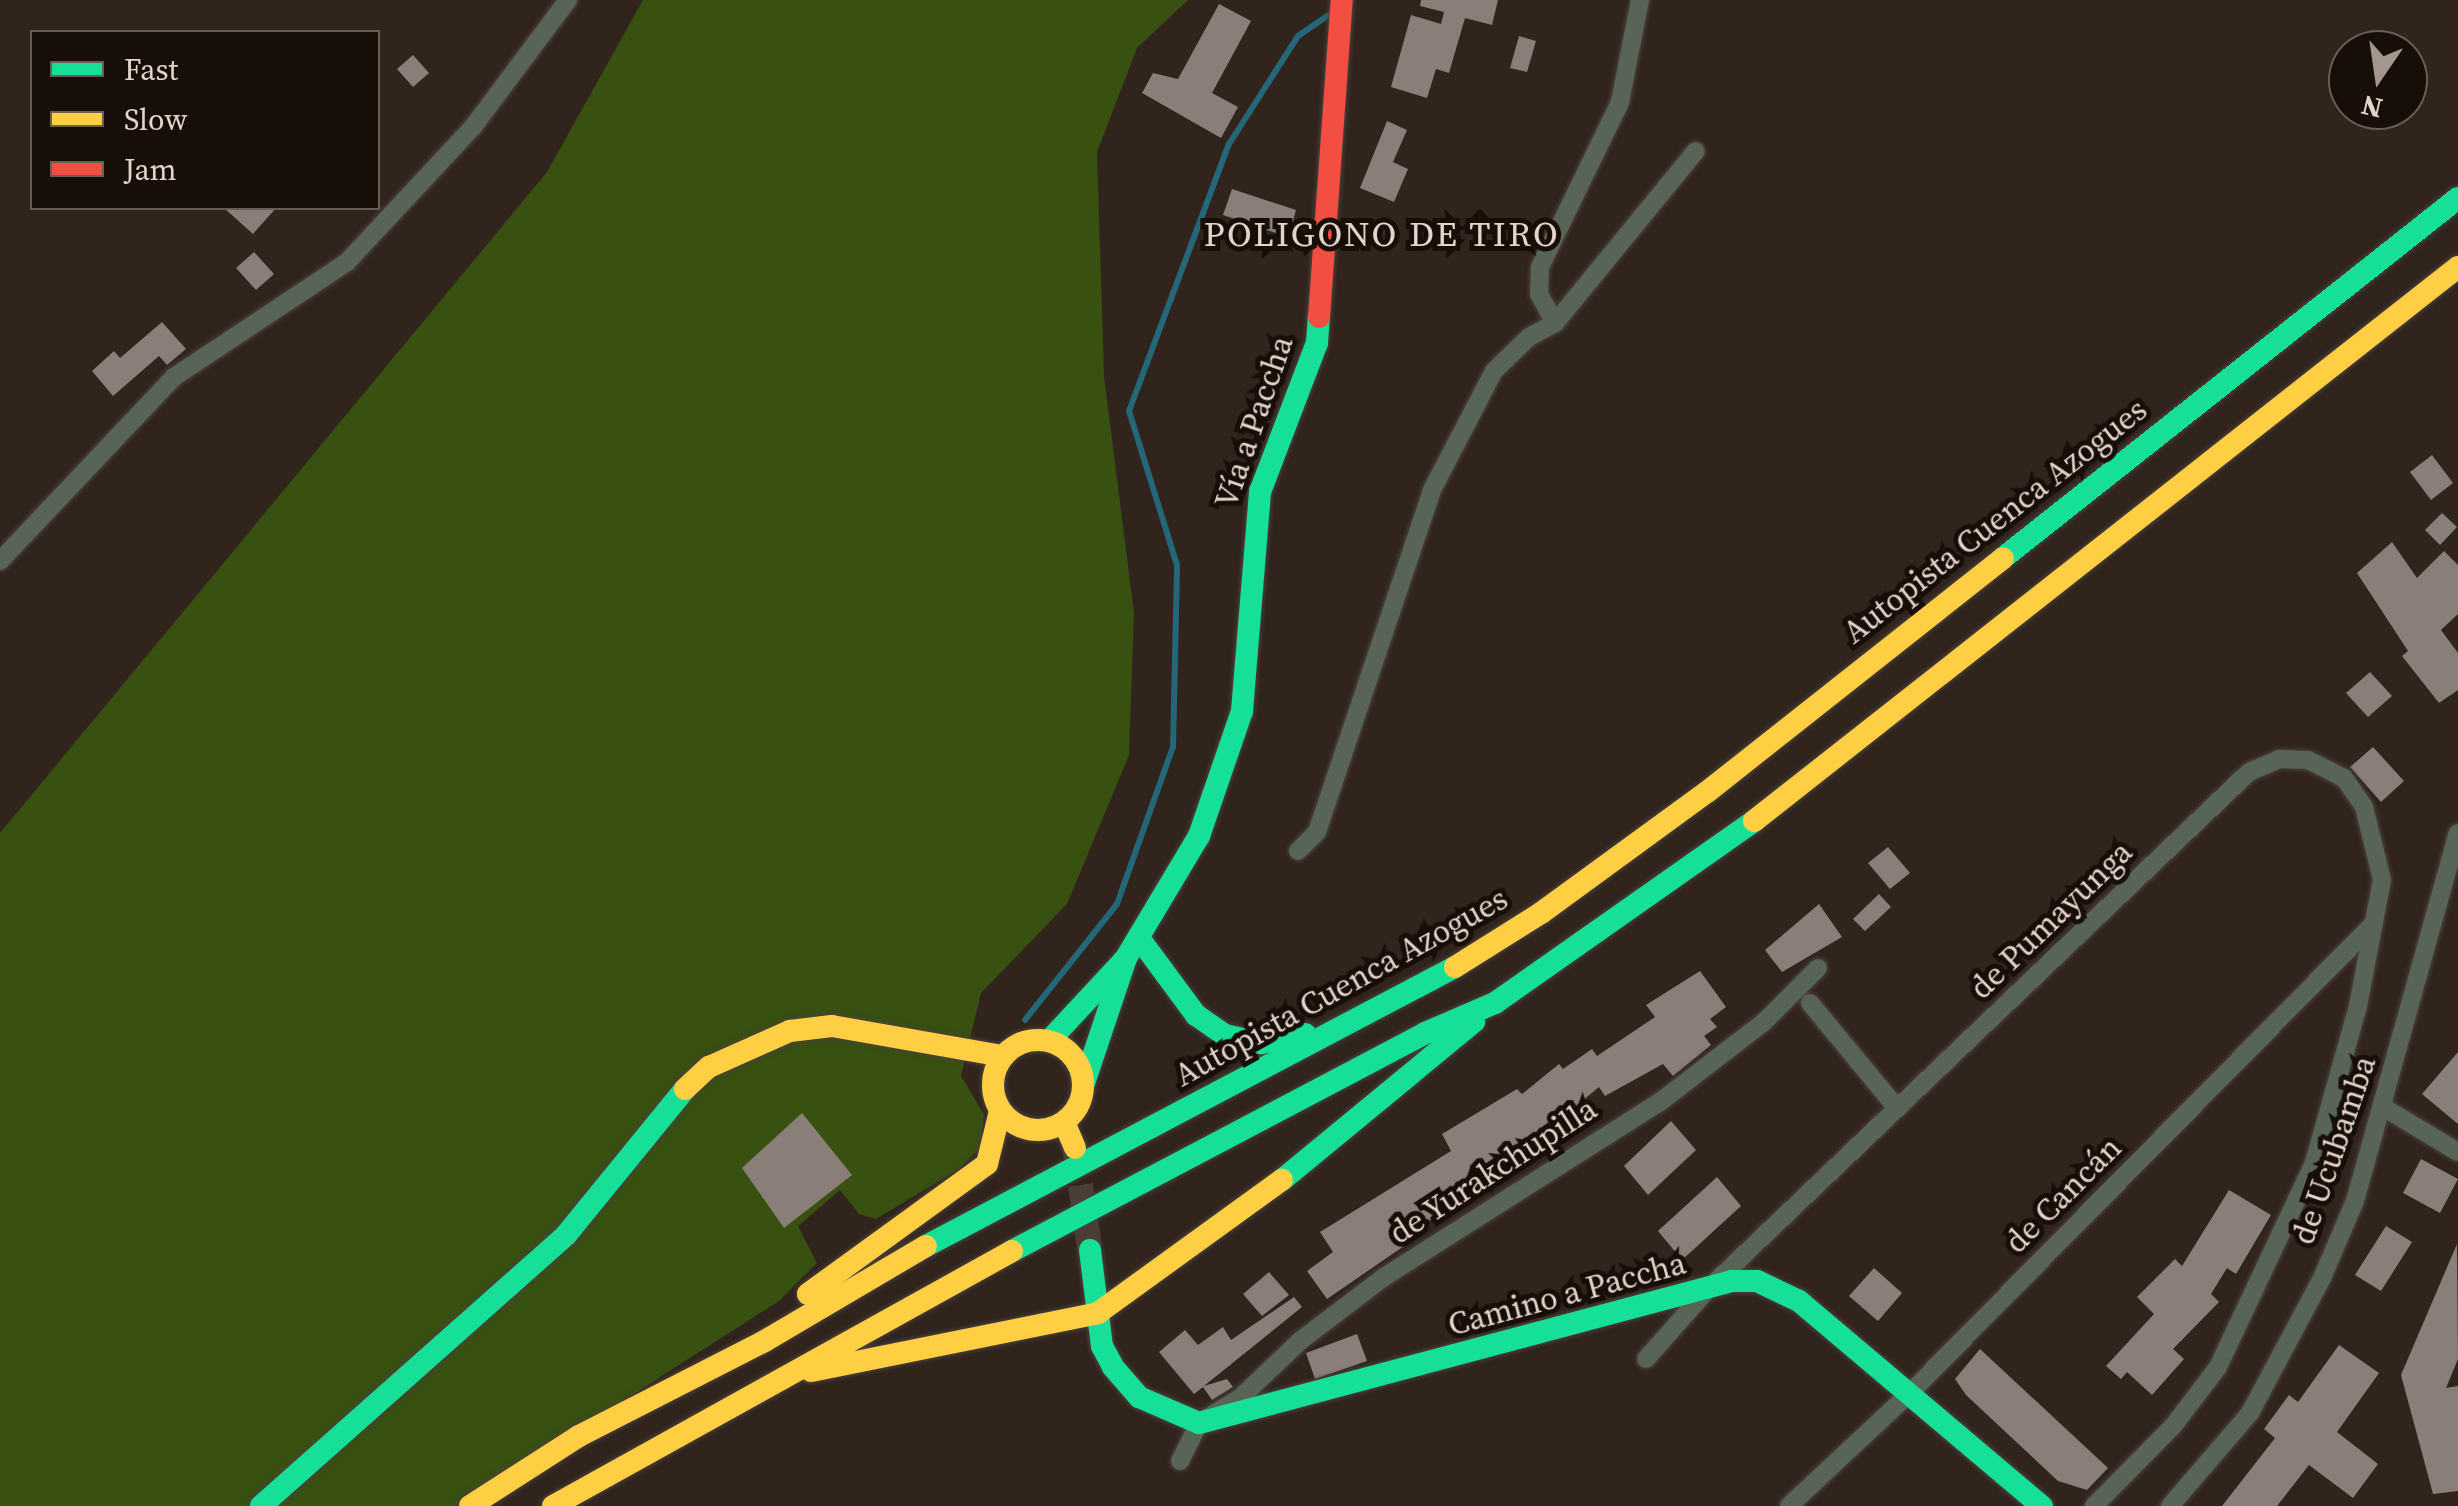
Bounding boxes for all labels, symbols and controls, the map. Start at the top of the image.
legend [30,30,380,210]
north arrow [2328,30,2428,130]
text: Fast [124,49,178,90]
text: N [2358,86,2386,128]
text: Slow [124,99,187,140]
text: Jam [124,149,177,190]
district label: POLIGONO DE TIRO [1203,213,1561,255]
street label: Vía a Paccha [1207,331,1301,513]
street label: Autopista Cuenca Azogues [1835,390,2155,652]
street label: de Pumayunga [1962,833,2140,1007]
street label: Autopista Cuenca Azogues [1168,879,1514,1095]
street label: de Ucubamba [2284,1051,2384,1249]
street label: de Yurakchupilla [1382,1089,1604,1253]
street label: de Cancán [1997,1129,2129,1261]
street label: Camino a Paccha [1444,1244,1690,1344]

